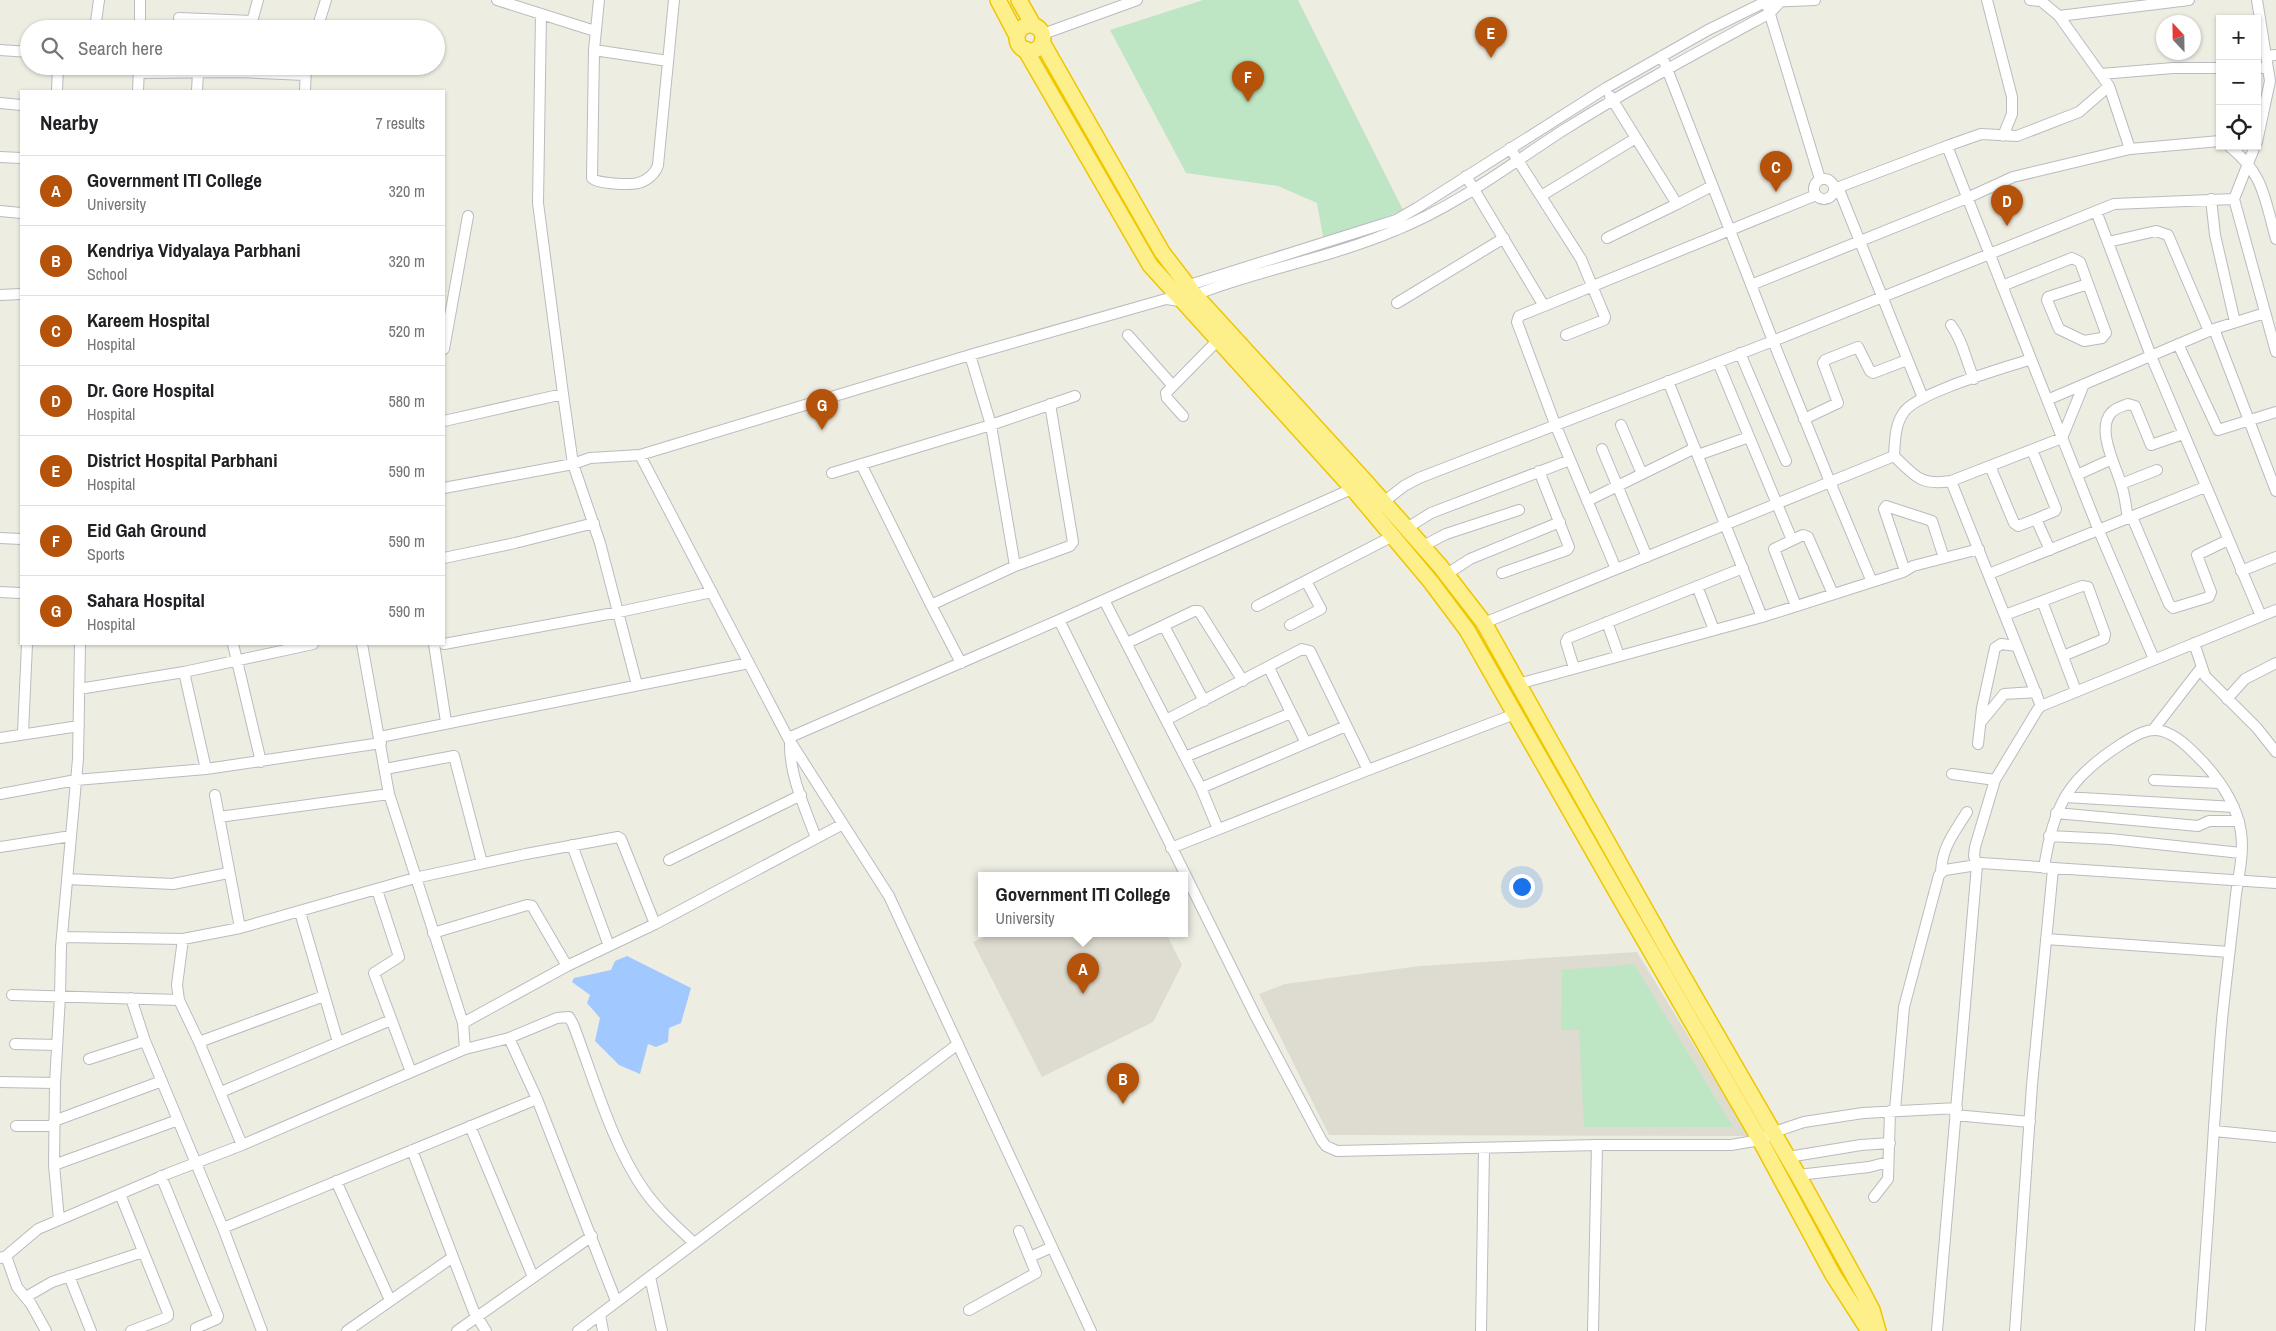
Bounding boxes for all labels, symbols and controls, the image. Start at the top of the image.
north arrow [2156,15,2201,60]
map controls [2216,15,2261,150]
button: + [2216,15,2261,60]
pin: E [1475,17,1507,58]
search box [20,20,445,75]
icon: search [38,34,66,62]
text: Search here [78,35,163,61]
button: − [2216,60,2261,105]
pin: F [1232,61,1264,102]
button: locate [2216,105,2261,150]
text: Nearby [40,108,98,137]
text: 7 results [375,112,425,134]
pin: C [1760,151,1792,192]
text: Government ITI College [87,167,262,193]
text: A [51,180,61,202]
text: 320 m [389,180,425,202]
pin: D [1991,185,2023,226]
text: University [87,193,146,215]
text: Kendriya Vidyalaya Parbhani [87,237,301,263]
text: B [51,250,61,272]
text: 320 m [389,250,425,272]
text: School [87,263,127,285]
text: Kareem Hospital [87,307,210,333]
text: C [51,320,61,342]
text: 520 m [389,320,425,342]
text: Hospital [87,333,135,355]
text: Dr. Gore Hospital [87,377,214,403]
pin: G [806,389,838,430]
text: D [51,390,61,412]
text: 580 m [389,390,425,412]
text: Hospital [87,403,135,425]
text: District Hospital Parbhani [87,447,277,473]
text: E [52,460,60,482]
text: 590 m [389,460,425,482]
text: Hospital [87,473,135,495]
text: Eid Gah Ground [87,517,206,543]
text: F [52,530,60,552]
text: 590 m [389,530,425,552]
text: Sports [87,543,125,565]
text: Sahara Hospital [87,587,205,613]
text: G [51,600,61,622]
text: 590 m [389,600,425,622]
text: Hospital [87,613,135,635]
popup [978,872,1188,937]
your location [1509,874,1535,900]
text: Government ITI College [996,881,1170,907]
text: University [996,907,1055,929]
pin: A [1067,953,1099,994]
pin: B [1107,1063,1139,1104]

